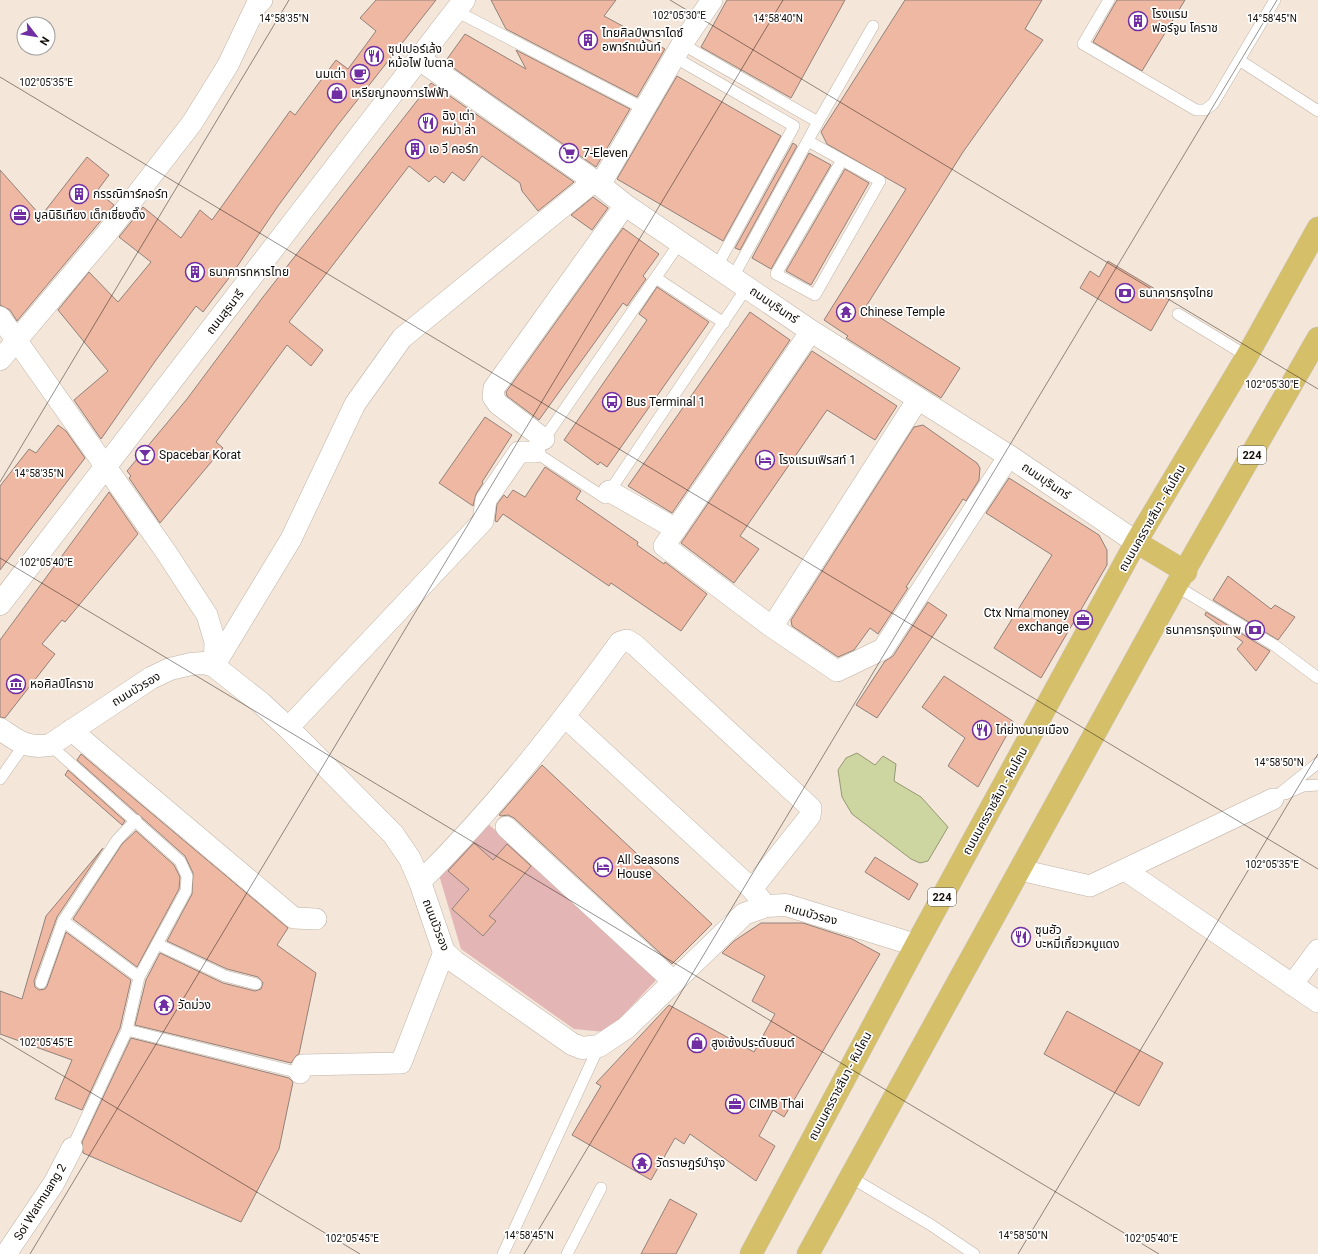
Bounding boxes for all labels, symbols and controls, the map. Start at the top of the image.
place label: โรงแรม ฟอร์จูน โคราช [1152,7,1218,35]
text: 102°05'30"E [652,10,706,21]
building icon: โรงแรม ฟอร์จูน โคราช [1127,10,1149,32]
text: 14°58'35"N [259,13,309,24]
text: 14°58'40"N [753,13,803,24]
text: 14°58'45"N [1247,13,1297,24]
north arrow [16,16,56,56]
place label: ไทยศิลป์พาราไดซ์ อพาร์ทเม้นท์ [601,26,684,54]
building icon: ไทยศิลป์พาราไดซ์ อพาร์ทเม้นท์ [577,29,599,51]
text: N [36,34,52,48]
place label: ซุปเปอร์เล้ง หม้อไฟ ใบตาล [388,42,454,70]
restaurant icon: ซุปเปอร์เล้ง หม้อไฟ ใบตาล [363,45,385,67]
cafe icon: นมเต่า [349,63,371,85]
place label: นมเต่า [315,67,346,81]
text: 102°05'35"E [19,77,73,88]
shop icon: เหรียญทองการไฟฟ้า [326,82,348,104]
place label: เหรียญทองการไฟฟ้า [351,86,449,100]
place label: ฉิง เต่า หม่า ล่า [442,109,476,137]
restaurant icon: ฉิง เต่า หม่า ล่า [417,112,439,134]
building icon: เอ วี คอร์ท [404,138,426,160]
place label: เอ วี คอร์ท [429,142,479,156]
supermarket icon: 7-Eleven [558,142,580,164]
place label: 7-Eleven [583,146,628,160]
building icon: กรรณิการ์คอร์ท [68,183,90,205]
place label: กรรณิการ์คอร์ท [93,187,168,201]
office icon: มูลนิธิเทียง เต็กเซี่ยงตึ๊ง [9,204,31,226]
place label: มูลนิธิเทียง เต็กเซี่ยงตึ๊ง [34,206,145,222]
building icon: ธนาคารทหารไทย [184,261,206,283]
place label: ธนาคารทหารไทย [209,265,289,279]
bank icon: ธนาคารกรุงไทย [1114,282,1136,304]
street label: ถนนบุรินทร์ [747,284,801,327]
place label: ธนาคารกรุงไทย [1139,286,1213,300]
street label: ถนนสุรนารี [203,287,247,337]
temple icon: Chinese Temple [835,301,857,323]
place label: Chinese Temple [860,305,945,319]
text: 102°05'30"E [1245,379,1299,390]
bus stop icon: Bus Terminal 1 [601,391,623,413]
place label: Bus Terminal 1 [626,395,705,409]
bar icon: Spacebar Korat [134,444,156,466]
road number: 224 [1238,446,1266,464]
place label: Spacebar Korat [159,448,241,462]
hotel icon: โรงแรมเฟิรสท์ 1 [754,449,776,471]
place label: โรงแรมเฟิรสท์ 1 [779,453,856,467]
street label: ถนนบุรินทร์ [1019,460,1073,503]
street label: ถนนนครราชสีมา - หินโคน [1116,462,1188,574]
text: 14°58'35"N [14,468,64,479]
text: 102°05'40"E [19,557,73,568]
place label: Ctx Nma money exchange [984,606,1069,634]
office icon: Ctx Nma money exchange [1072,609,1094,631]
bank icon: ธนาคารกรุงเทพ [1244,619,1266,641]
place label: ธนาคารกรุงเทพ [1165,623,1241,637]
street label: ถนนบัวรอง [109,669,163,709]
museum icon: หอศิลป์โคราช [5,673,27,695]
place label: หอศิลป์โคราช [30,677,94,691]
restaurant icon: ไก่ย่างนายเมือง [971,719,993,741]
place label: ไก่ย่างนายเมือง [995,723,1069,737]
street label: ถนนนครราชสีมา - หินโคน [960,745,1030,857]
text: 14°58'50"N [1254,757,1304,768]
place label: All Seasons House [617,853,680,881]
hotel icon: All Seasons House [592,856,614,878]
text: 102°05'35"E [1245,859,1299,870]
road number: 224 [928,888,956,906]
street label: ถนนบัวรอง [420,897,452,953]
street label: ถนนบัวรอง [783,900,839,928]
place label: ซุนฮัว บะหมี่เกี๊ยวหมูแดง [1035,923,1119,951]
restaurant icon: ซุนฮัว บะหมี่เกี๊ยวหมูแดง [1010,926,1032,948]
temple icon: วัดม่วง [153,994,175,1016]
place label: วัดม่วง [178,998,211,1012]
street label: ถนนนครราชสีมา - หินโคน [805,1029,875,1143]
shop icon: สูงเซ้งประดับยนต์ [686,1032,708,1054]
place label: สูงเซ้งประดับยนต์ [711,1036,795,1050]
text: 102°05'45"E [19,1037,73,1048]
office icon: CIMB Thai [724,1093,746,1115]
place label: CIMB Thai [749,1097,804,1111]
temple icon: วัดราษฏร์บำรุง [631,1152,653,1174]
place label: วัดราษฏร์บำรุง [656,1156,725,1170]
street label: Soi Watmuang 2 [11,1161,69,1243]
text: 14°58'45"N [504,1230,554,1241]
text: 14°58'50"N [998,1230,1048,1241]
text: 102°05'45"E [325,1233,379,1244]
text: 102°05'40"E [1124,1233,1178,1244]

